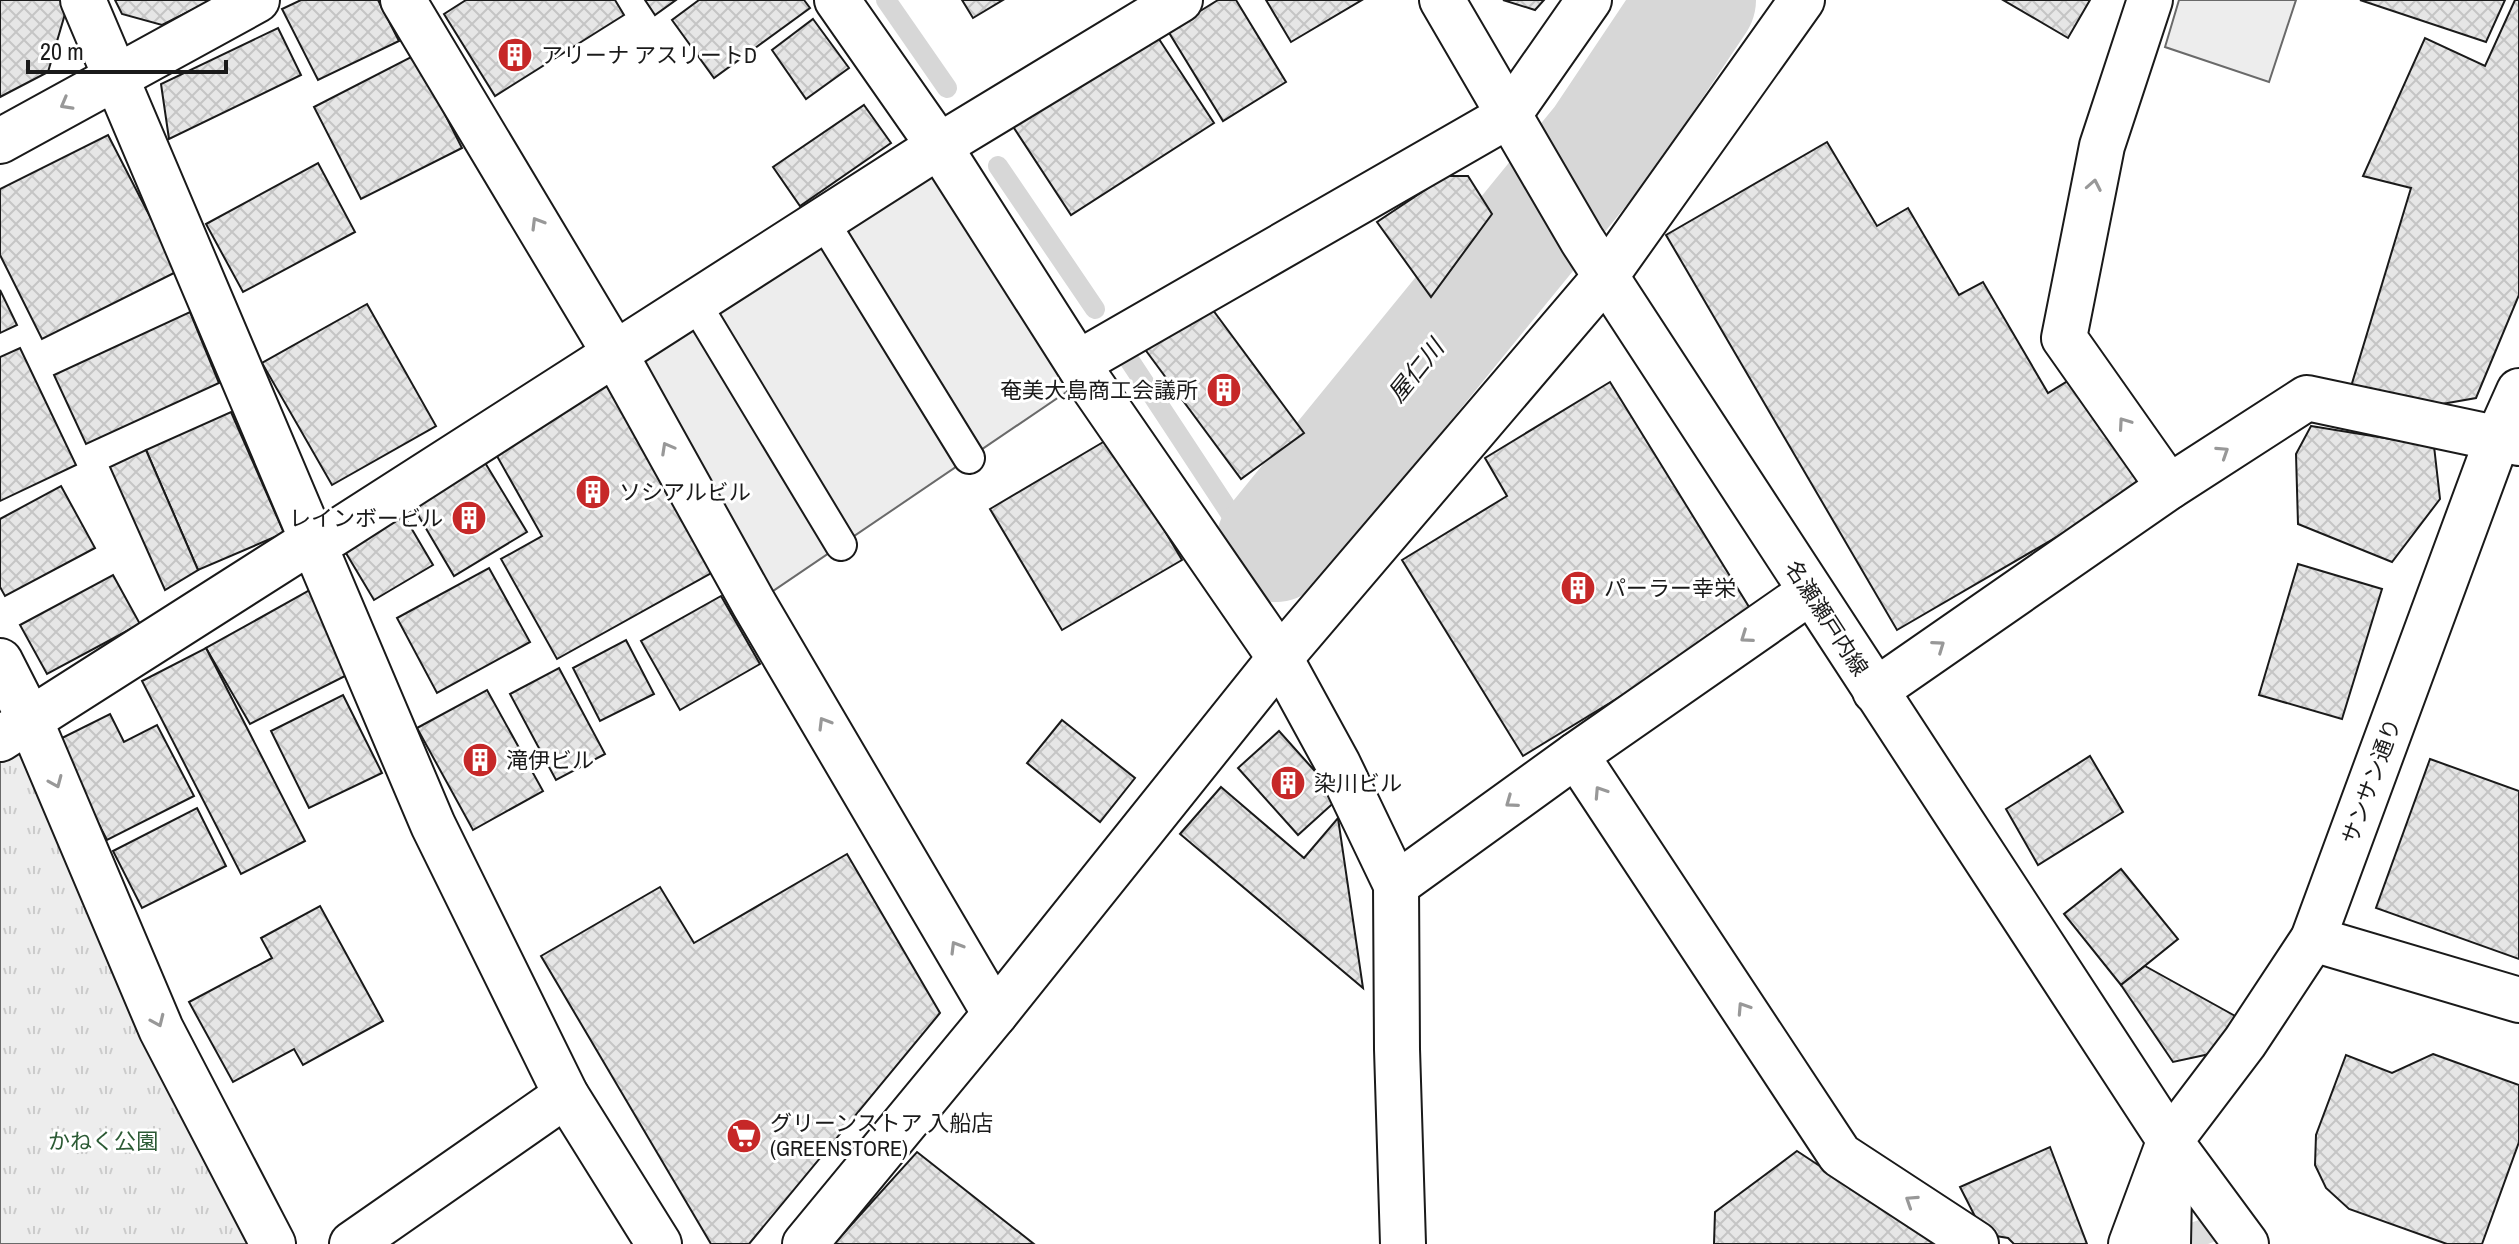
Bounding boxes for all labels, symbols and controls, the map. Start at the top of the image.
scale bar [28,24,226,74]
text: 20 m [40,35,84,67]
building icon: アリーナ アスリートD [496,36,534,74]
place label: アリーナ アスリートD [541,40,757,70]
one-way arrow [60,95,74,110]
one-way arrow [2085,179,2102,192]
one-way arrow [531,217,546,232]
water label: 屋仁川 [1380,330,1452,408]
building icon: 奄美大島商工会議所 [1205,371,1243,409]
place label: 奄美大島商工会議所 [1000,375,1198,405]
one-way arrow [2119,418,2134,432]
one-way arrow [661,442,677,457]
one-way arrow [2214,447,2229,462]
building icon: ソシアルビル [574,473,612,511]
place label: ソシアルビル [619,477,751,507]
building icon: レインボービル [450,499,488,537]
place label: レインボービル [289,503,443,533]
street label: 名瀬瀬戸内線 [1778,554,1876,682]
building icon: パーラー幸栄 [1559,569,1597,607]
place label: パーラー幸栄 [1604,573,1736,603]
one-way arrow [1741,627,1755,642]
one-way arrow [1931,641,1945,656]
street label: サンサン通り [2334,714,2408,848]
one-way arrow [818,717,834,732]
building icon: 滝伊ビル [461,741,499,779]
place label: 滝伊ビル [506,745,594,775]
building icon: 染川ビル [1269,764,1307,802]
place label: 染川ビル [1314,768,1402,798]
one-way arrow [47,774,63,789]
one-way arrow [1594,786,1609,800]
one-way arrow [1505,792,1519,807]
one-way arrow [950,941,966,956]
one-way arrow [1738,1003,1753,1017]
one-way arrow [149,1013,165,1028]
place label: グリーンストア 入船店 (GREENSTORE) [770,1108,993,1163]
supermarket icon: グリーンストア 入船店 (GREENSTORE) [725,1117,763,1155]
park label: かねく公園 [48,1126,158,1156]
one-way arrow [1905,1196,1919,1211]

